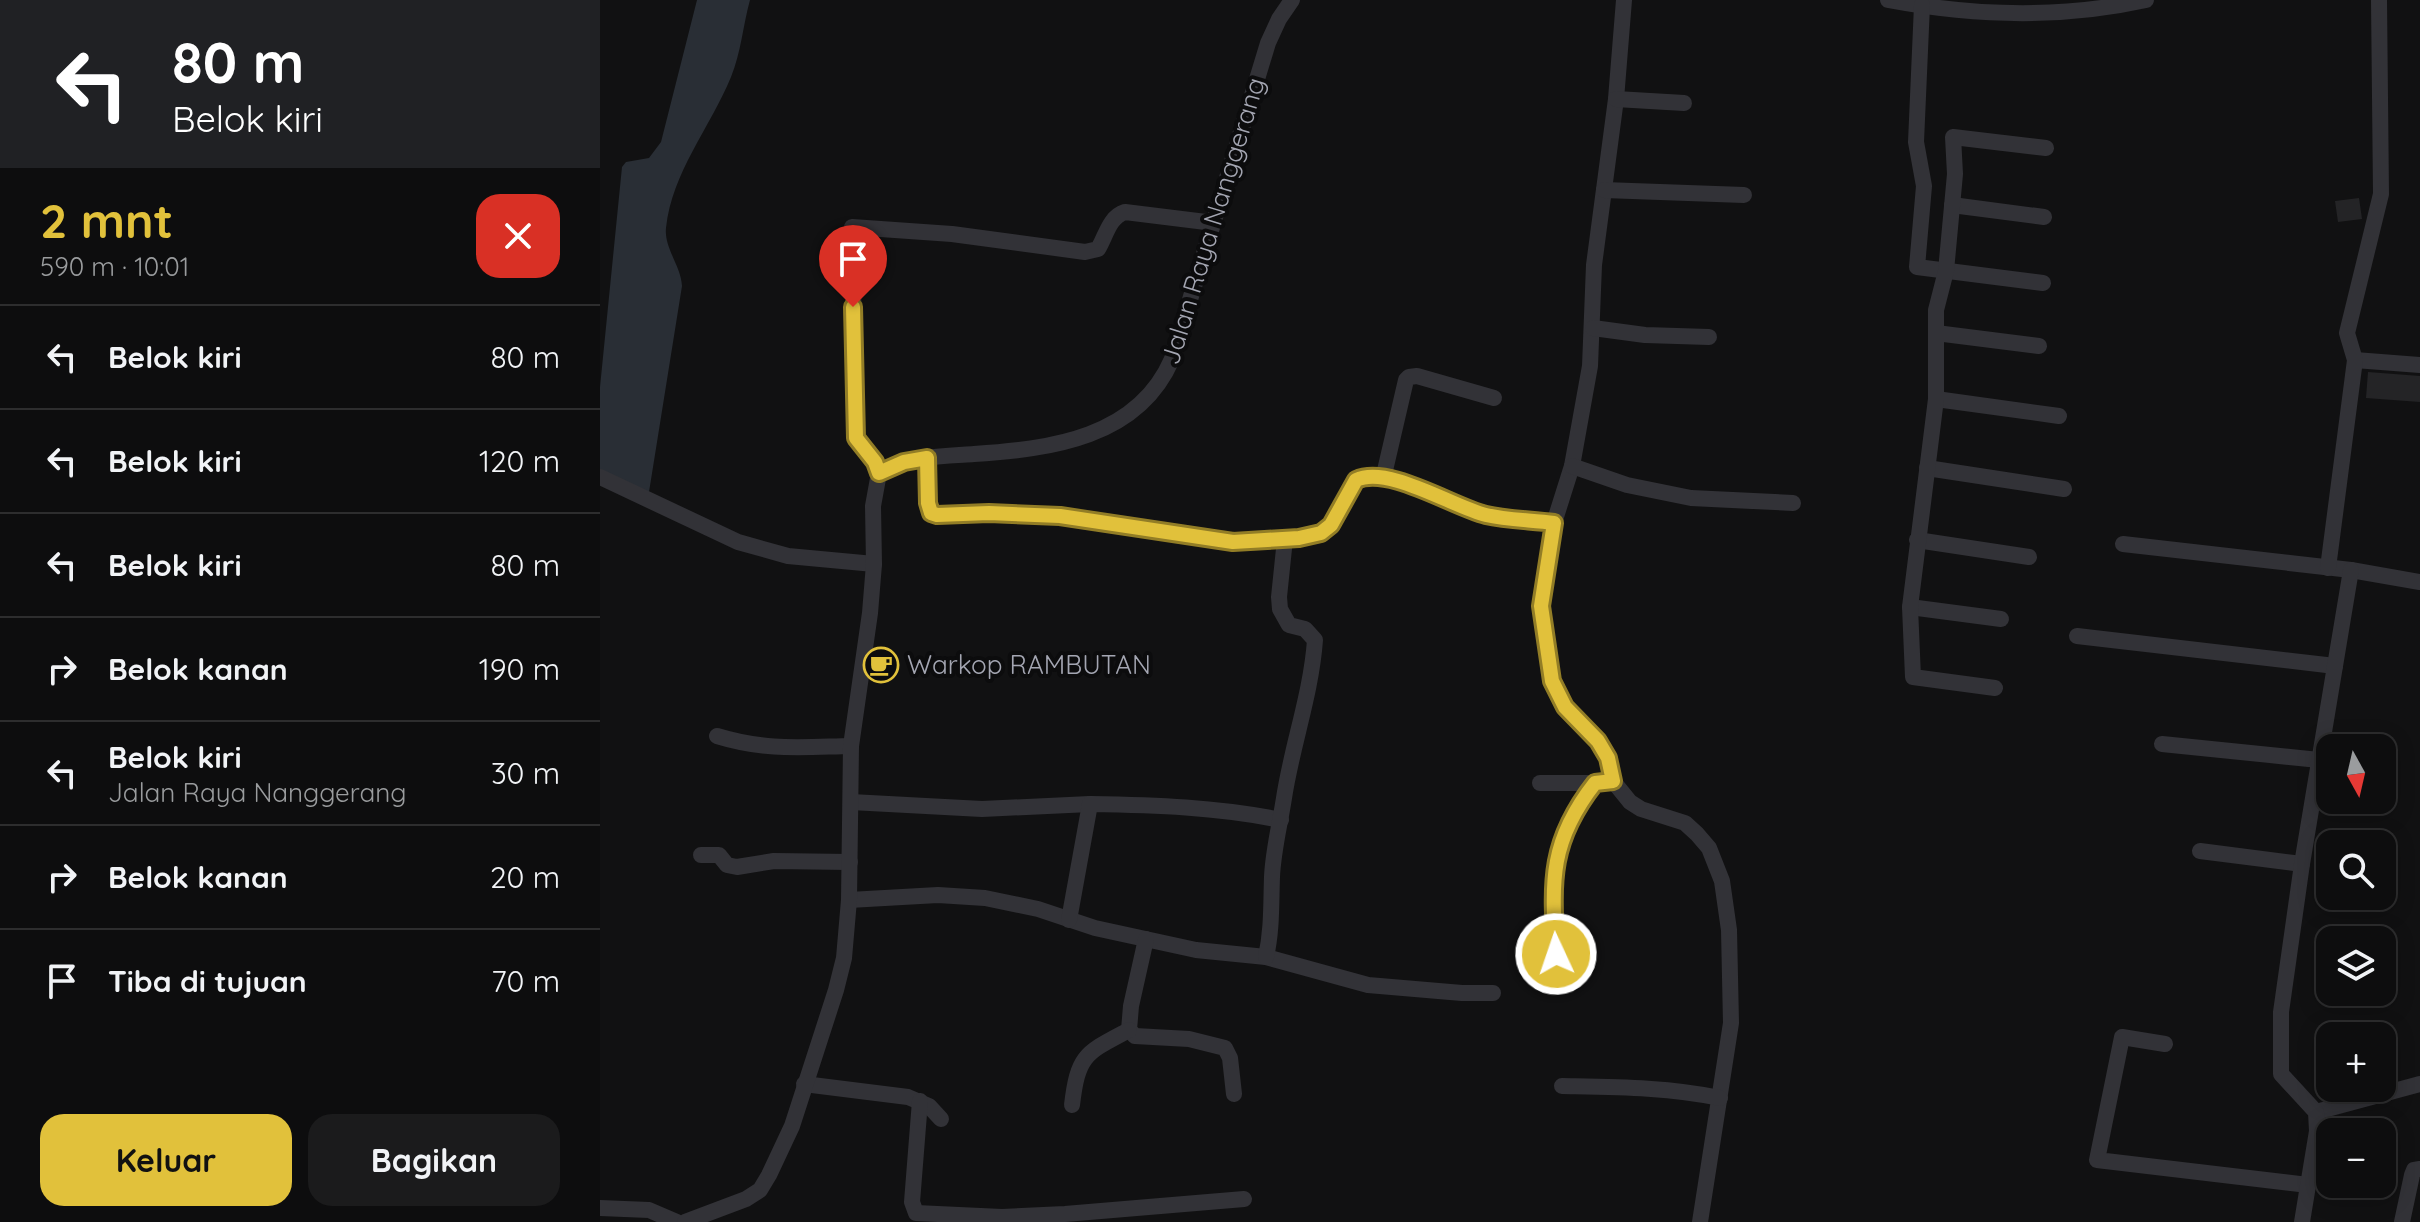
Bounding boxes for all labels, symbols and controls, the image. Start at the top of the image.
text: 80 m [172,27,304,97]
icon: left [40,32,144,136]
street label: Jalan Raya Nanggerang [1153,73,1272,368]
text: Belok kiri [172,96,323,141]
text: 2 mnt [40,190,173,250]
button: close [476,194,560,278]
pin [819,225,887,307]
icon: arrive [831,237,875,281]
text: 590 m · 10:01 [40,250,189,283]
icon: left [40,335,84,379]
text: Belok kiri [108,338,242,376]
text: 80 m [490,338,560,376]
icon: left [40,439,84,483]
text: Belok kiri [108,442,242,480]
text: 120 m [479,442,560,480]
icon: left [40,543,84,587]
text: Belok kiri [108,546,242,584]
text: 80 m [490,546,560,584]
cafe icon: Warkop RAMBUTAN [862,646,900,684]
icon: right [40,647,84,691]
place label: Warkop RAMBUTAN [907,648,1151,681]
text: Belok kanan [108,650,288,688]
text: 190 m [479,650,560,688]
north arrow [2316,734,2396,814]
map controls [2316,734,2396,1198]
text: Belok kiri [108,738,242,776]
icon: left [40,751,84,795]
text: 30 m [491,754,560,792]
text: Jalan Raya Nanggerang [108,776,406,809]
button: search [2316,830,2396,910]
icon: right [40,855,84,899]
text: Belok kanan [108,858,288,896]
text: 20 m [490,858,560,896]
position arrow [1514,912,1598,996]
button: layers [2316,926,2396,1006]
icon: arrive [40,959,84,1003]
text: Tiba di tujuan [108,962,307,1000]
text: 70 m [491,962,560,1000]
button: + [2316,1022,2396,1102]
button: Keluar [40,1114,292,1206]
button: Bagikan [308,1114,560,1206]
button: − [2316,1118,2396,1198]

